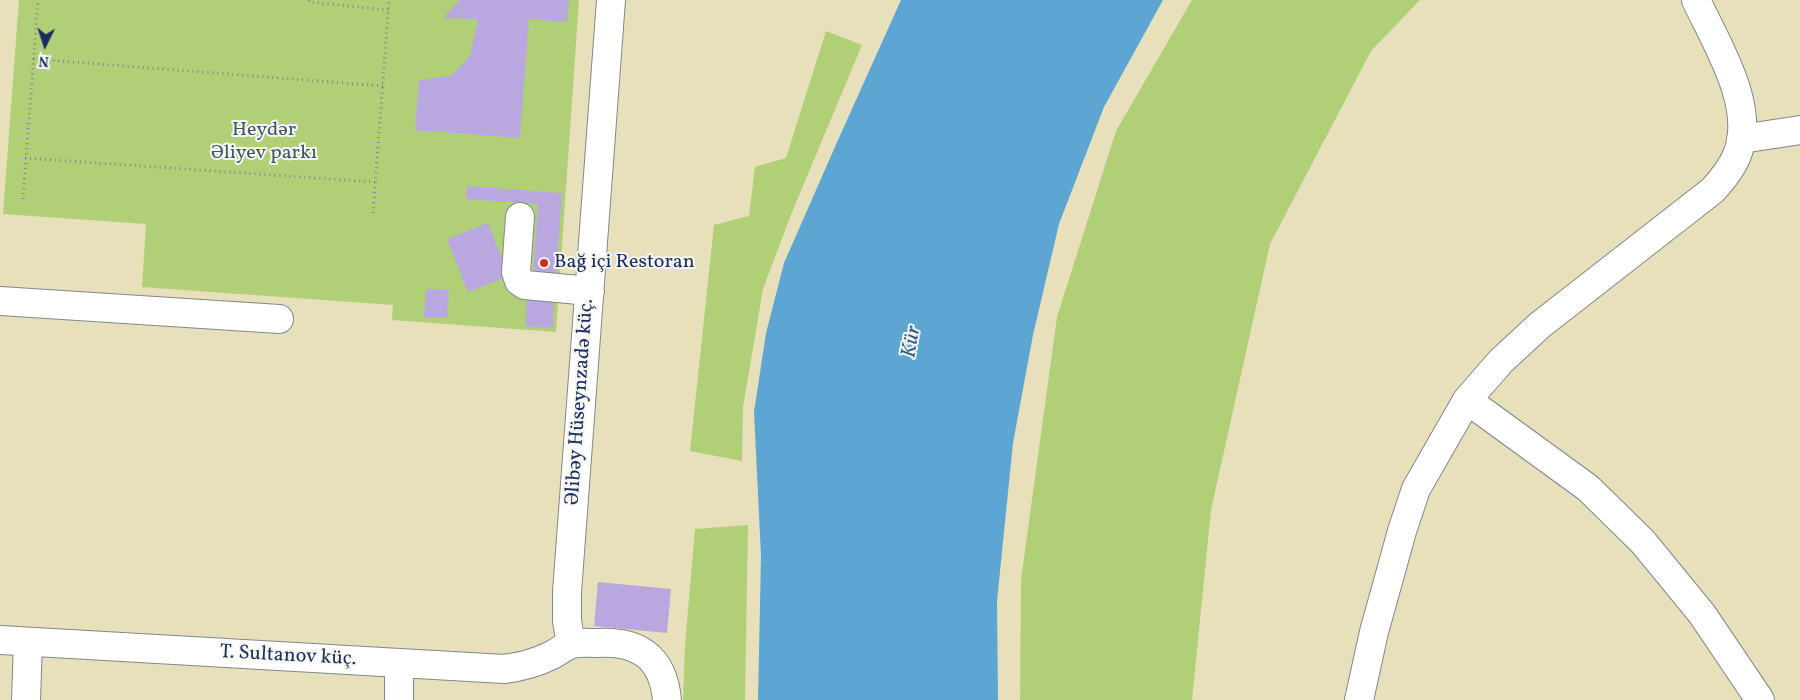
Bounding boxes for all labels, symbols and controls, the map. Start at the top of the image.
north arrow [20,20,70,70]
text: N [38,51,50,70]
park label: Heydər Əliyev parkı [211,119,317,166]
place label: Bağ içi Restoran [554,251,695,275]
marker: Bağ içi Restoran [538,257,550,269]
street label: Əlibəy Hüseynzadə küç. [562,298,600,506]
water label: Kür [898,324,928,360]
street label: T. Sultanov küç. [219,641,357,673]

